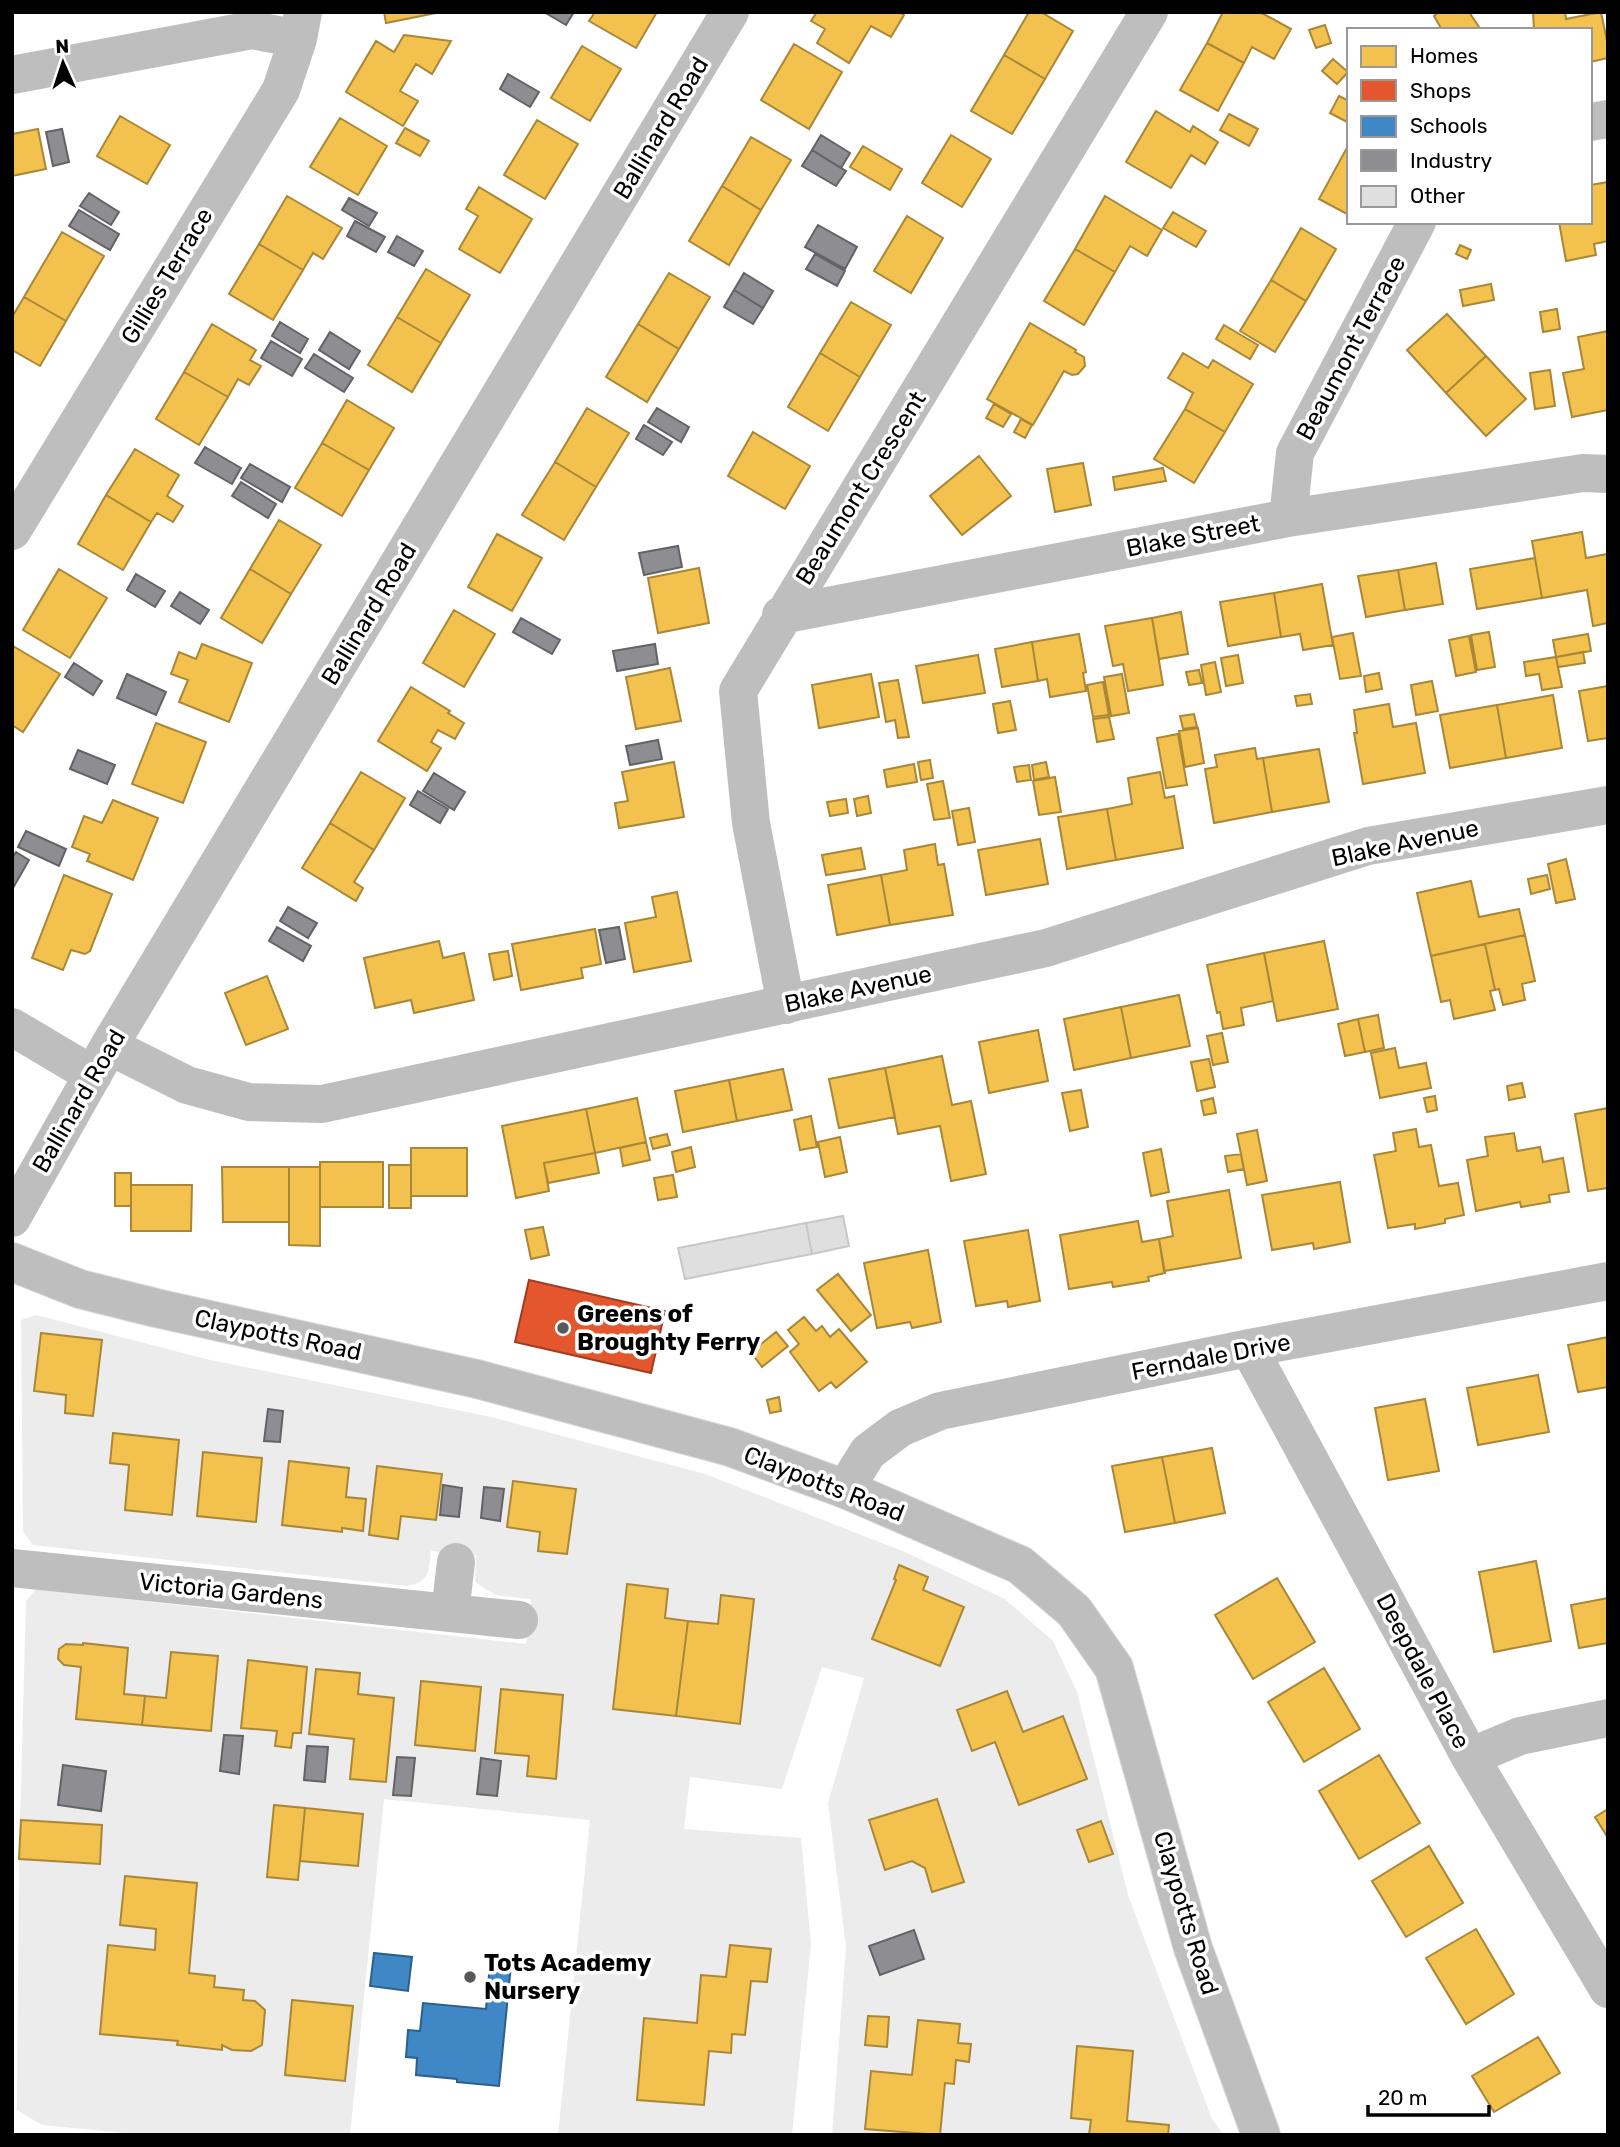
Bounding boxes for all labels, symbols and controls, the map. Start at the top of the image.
north arrow [28,28,98,98]
legend [1347,28,1592,224]
text: N [55,35,70,58]
text: Homes [1410,43,1478,68]
street label: Ballinard Road [608,52,714,204]
text: Shops [1410,78,1471,103]
text: Schools [1410,113,1487,138]
text: Industry [1410,148,1492,173]
text: Other [1410,183,1465,208]
street label: Gillies Terrace [115,203,219,349]
street label: Beaumont Terrace [1291,251,1411,445]
street label: Beaumont Crescent [790,386,932,590]
street label: Blake Street [1124,509,1262,563]
street label: Ballinard Road [316,538,422,690]
street label: Blake Avenue [1329,814,1481,872]
street label: Blake Avenue [782,960,934,1018]
street label: Ballinard Road [27,1025,131,1177]
place label: Greens of Broughty Ferry [577,1300,760,1356]
street label: Claypotts Road [192,1304,364,1366]
marker: Greens of Broughty Ferry [555,1320,571,1336]
street label: Ferndale Drive [1129,1328,1293,1386]
street label: Claypotts Road [740,1441,908,1527]
street label: Victoria Gardens [138,1567,324,1615]
street label: Deepdale Place [1370,1589,1476,1753]
street label: Claypotts Road [1148,1828,1224,1998]
place label: Tots Academy Nursery [484,1949,651,2005]
marker: Tots Academy Nursery [462,1969,478,1985]
scale bar [1368,2074,1489,2118]
text: 20 m [1378,2085,1427,2110]

